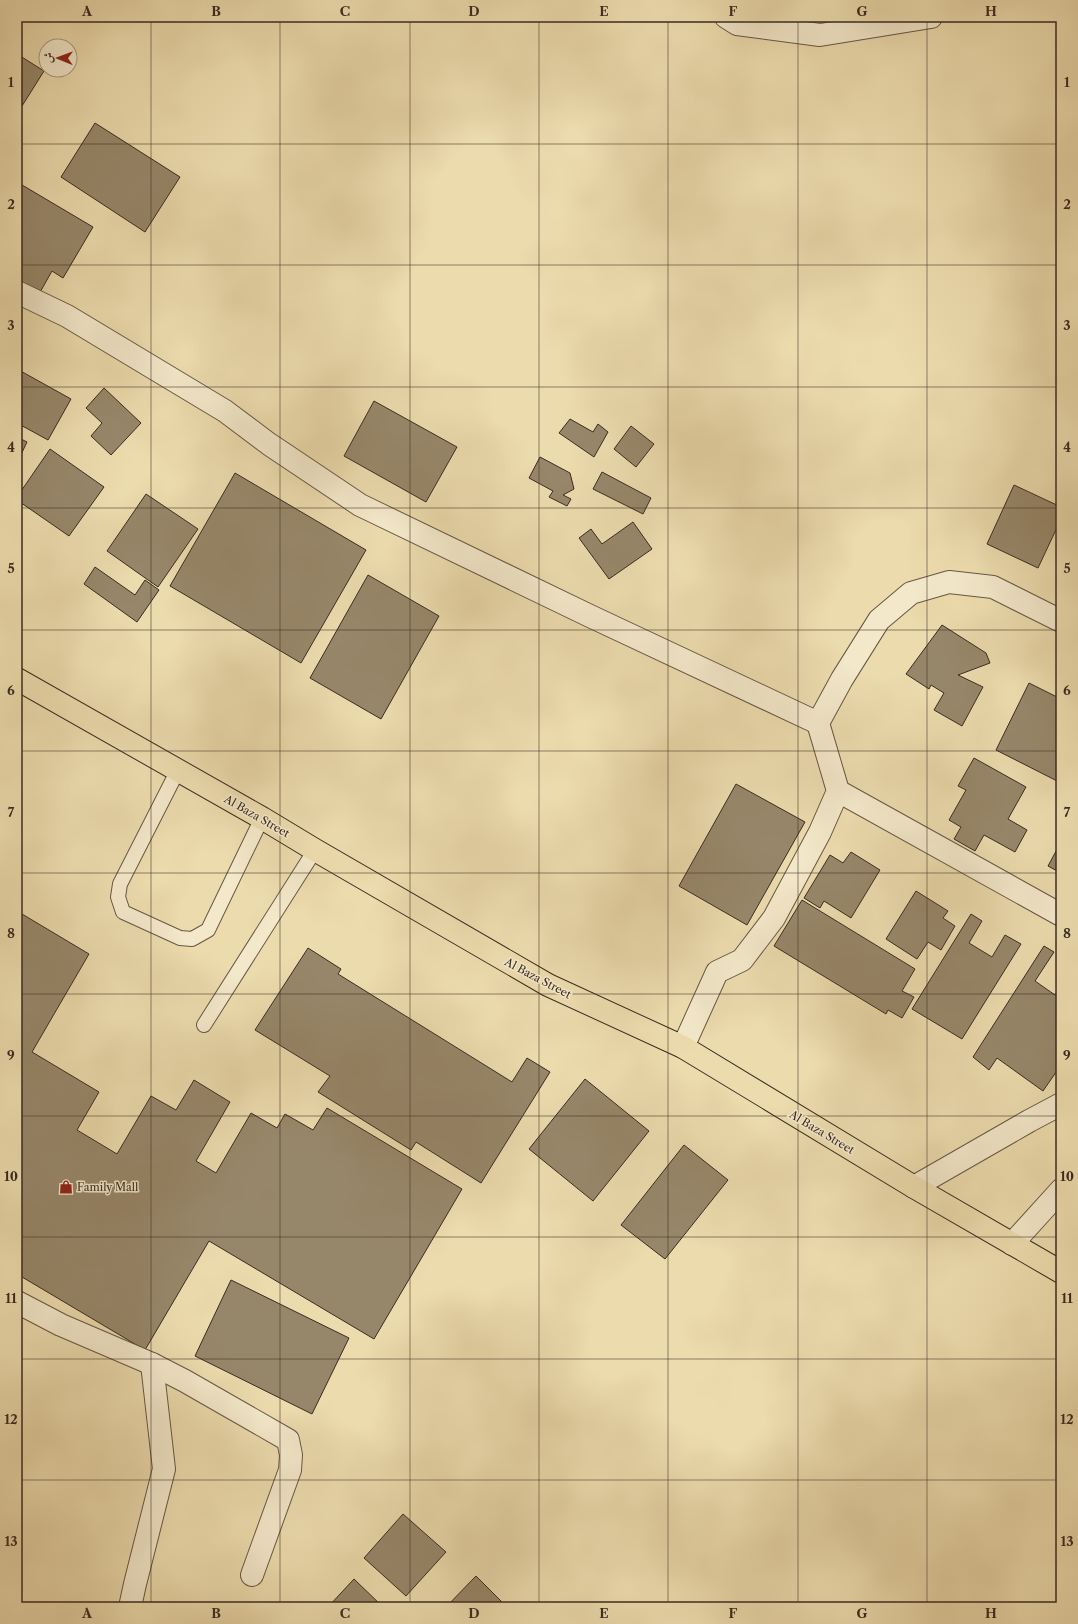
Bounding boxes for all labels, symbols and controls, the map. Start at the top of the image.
text: A [81,3,93,19]
text: B [211,3,221,19]
text: C [340,3,350,19]
text: D [468,3,480,19]
text: E [599,3,609,19]
text: F [729,3,738,19]
text: G [856,3,868,19]
text: H [985,3,997,19]
north arrow [38,38,78,78]
text: ش [41,52,55,63]
text: 1 [8,74,14,90]
text: 1 [1064,74,1070,90]
text: 2 [7,196,15,212]
text: 2 [1063,196,1071,212]
text: 3 [7,317,15,333]
text: 3 [1063,317,1071,333]
text: 4 [7,439,15,455]
text: 4 [1063,439,1071,455]
text: 5 [7,560,15,576]
text: 5 [1063,560,1071,576]
text: 6 [7,682,15,698]
text: 6 [1063,682,1071,698]
street label: Al Baza Street [221,791,292,840]
text: 7 [8,804,15,820]
text: 7 [1064,804,1071,820]
text: 8 [7,925,15,941]
text: 8 [1063,925,1071,941]
street label: Al Baza Street [501,954,574,1001]
text: 9 [7,1047,15,1063]
text: 9 [1063,1047,1071,1063]
street label: Al Baza Street [786,1107,857,1157]
text: 10 [4,1168,18,1184]
text: 10 [1060,1168,1074,1184]
shop icon: Family Mall [58,1179,74,1195]
place label: Family Mall [77,1180,139,1194]
text: 11 [5,1290,17,1306]
text: 11 [1061,1290,1073,1306]
text: 12 [4,1411,18,1427]
text: 12 [1060,1411,1074,1427]
text: 13 [4,1533,18,1549]
text: 13 [1060,1533,1074,1549]
text: A [81,1605,93,1621]
text: B [211,1605,221,1621]
text: C [340,1605,350,1621]
text: D [468,1605,480,1621]
text: E [599,1605,609,1621]
text: F [729,1605,738,1621]
text: G [856,1605,868,1621]
text: H [985,1605,997,1621]

